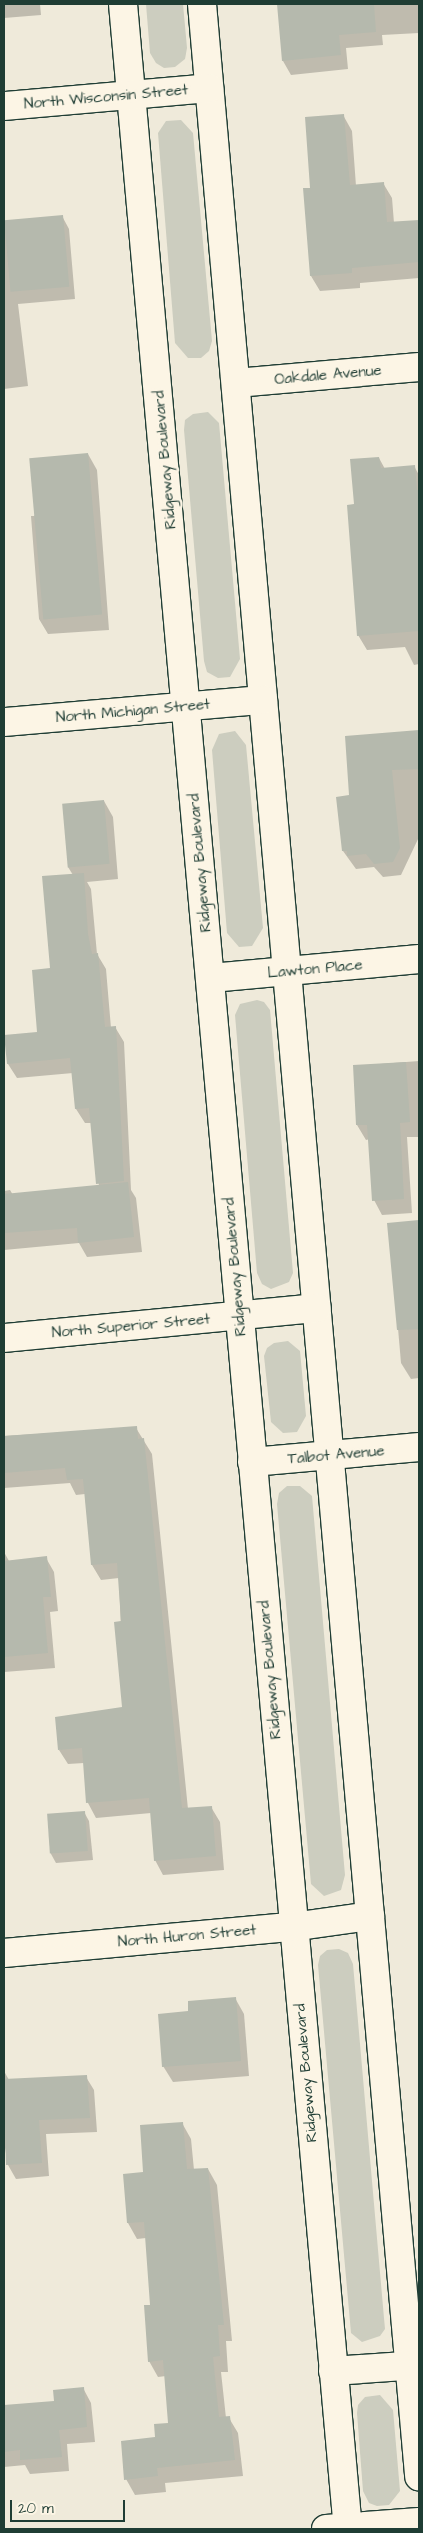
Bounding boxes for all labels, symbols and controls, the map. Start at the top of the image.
street label: North Wisconsin Street [23,81,189,113]
street label: Oakdale Avenue [274,361,382,389]
street label: Ridgeway Boulevard [150,390,180,530]
street label: North Michigan Street [55,695,211,727]
street label: Ridgeway Boulevard [185,793,215,933]
street label: Lawton Place [267,956,363,982]
street label: Ridgeway Boulevard [220,1197,250,1337]
street label: North Superior Street [51,1310,211,1342]
street label: Talbot Avenue [287,1442,385,1468]
street label: Ridgeway Boulevard [255,1600,285,1740]
street label: North Huron Street [117,1921,257,1951]
street label: Ridgeway Boulevard [291,2003,321,2143]
scale bar [12,2490,128,2522]
text: 20 m [18,2498,54,2519]

